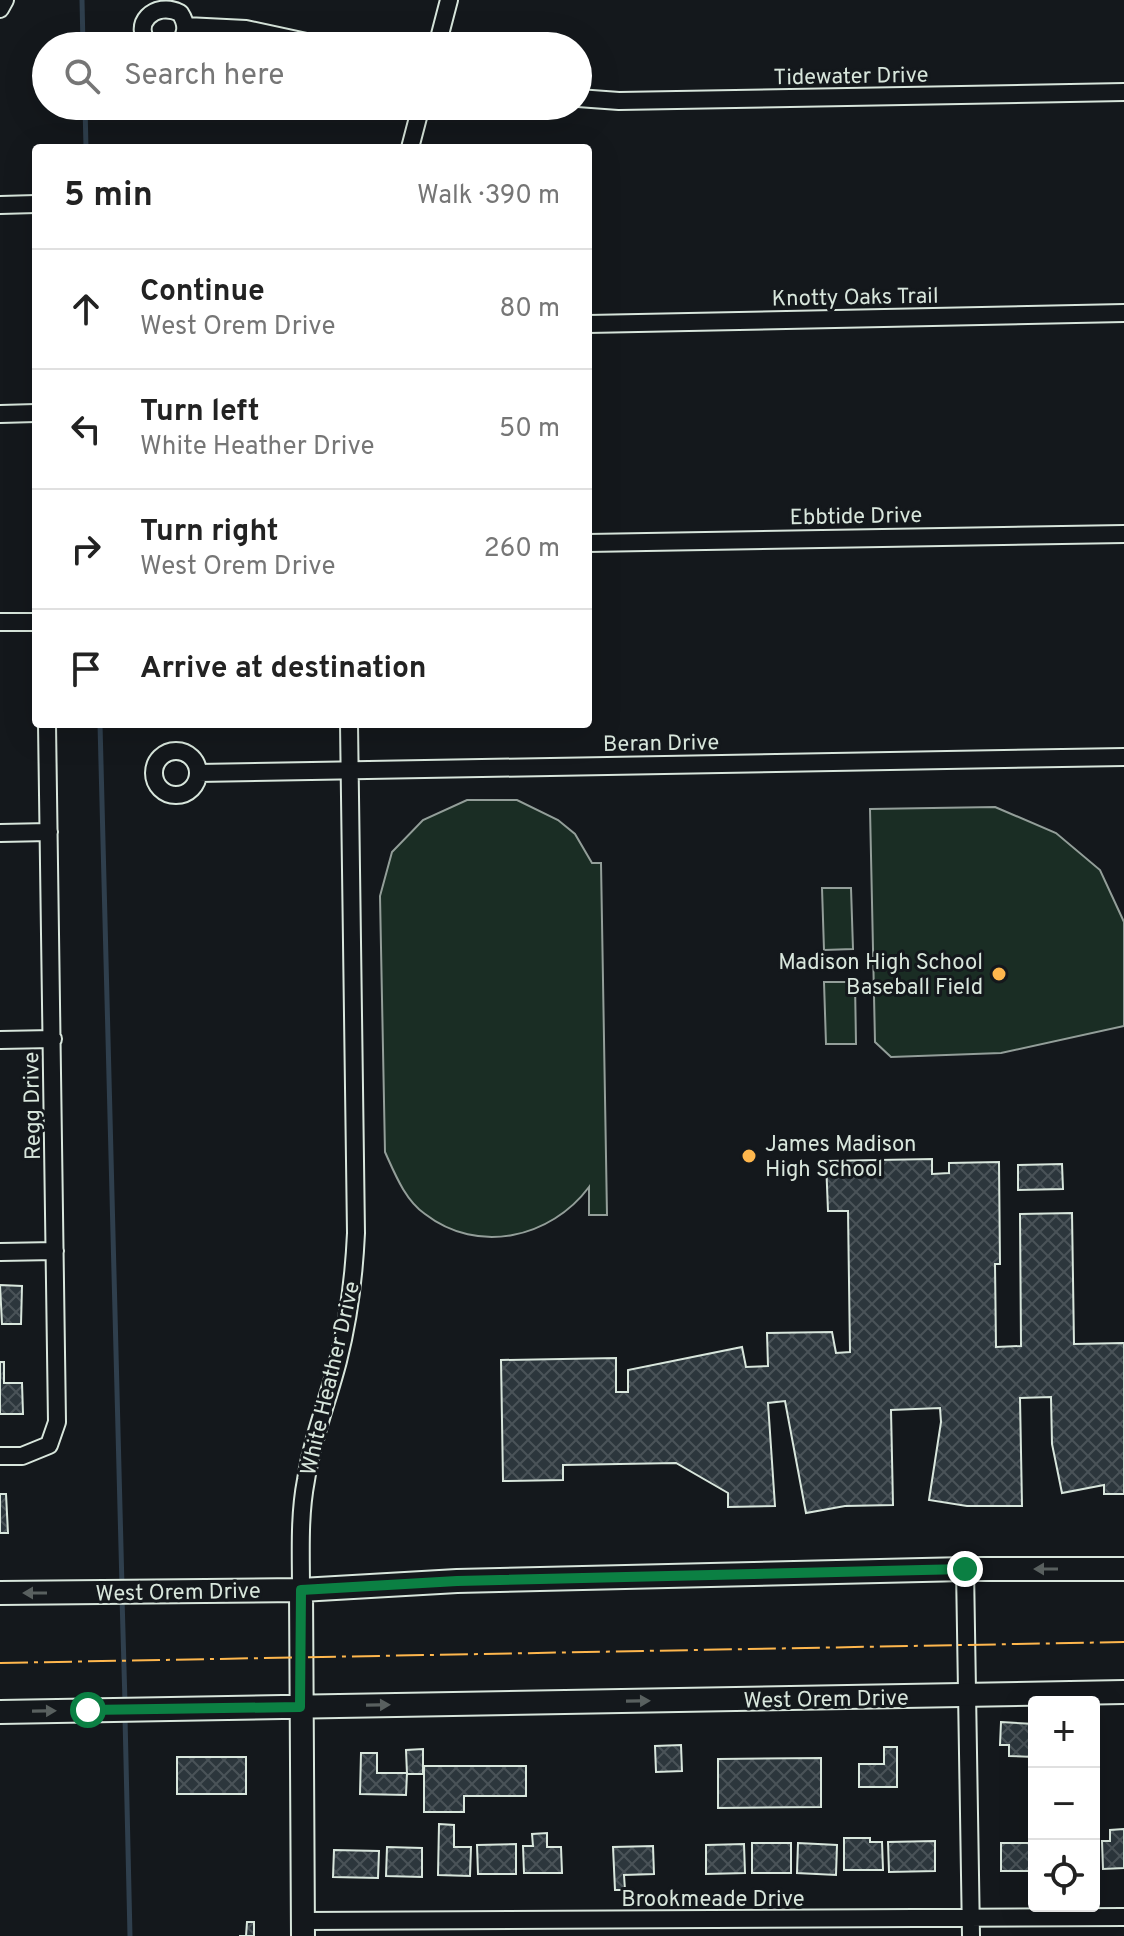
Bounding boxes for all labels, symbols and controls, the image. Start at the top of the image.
search box [32,32,592,120]
icon: search [60,54,104,98]
text: Search here [124,58,284,95]
street label: Tidewater Drive [773,63,929,92]
text: 5 min [64,175,153,218]
text: Walk · 390 m [417,180,560,213]
text: Continue [140,274,265,311]
street label: Knotty Oaks Trail [771,284,939,313]
icon: ahead [64,287,108,331]
text: 80 m [500,293,560,326]
text: West Orem Drive [140,311,335,344]
text: Turn left [140,394,260,431]
icon: left [64,407,108,451]
text: 50 m [499,413,560,446]
text: White Heather Drive [140,431,375,464]
street label: Ebbtide Drive [789,503,923,532]
text: Turn right [140,514,278,551]
icon: right [64,527,108,571]
text: 260 m [484,533,560,566]
text: West Orem Drive [140,551,335,584]
icon: arrive [64,647,108,691]
text: Arrive at destination [140,651,426,688]
street label: Beran Drive [603,730,719,759]
place label: Madison High School Baseball Field [778,950,983,1002]
marker: Madison High School Baseball Field [990,965,1008,983]
street label: Regg Drive [19,1052,48,1160]
place label: James Madison High School [765,1132,916,1184]
marker: James Madison High School [740,1147,758,1165]
street label: White Heather Drive [296,1279,367,1478]
route end [947,1551,983,1587]
one-way arrow [1033,1563,1058,1575]
street label: West Orem Drive [95,1579,261,1608]
one-way arrow [22,1587,47,1599]
street label: West Orem Drive [743,1686,909,1715]
route start [70,1692,106,1728]
one-way arrow [626,1695,651,1707]
map controls [1028,1696,1100,1912]
button: + [1028,1696,1100,1768]
one-way arrow [366,1699,391,1712]
one-way arrow [32,1705,57,1718]
button: − [1028,1768,1100,1840]
button: locate [1028,1840,1100,1912]
street label: Brookmeade Drive [621,1887,805,1914]

